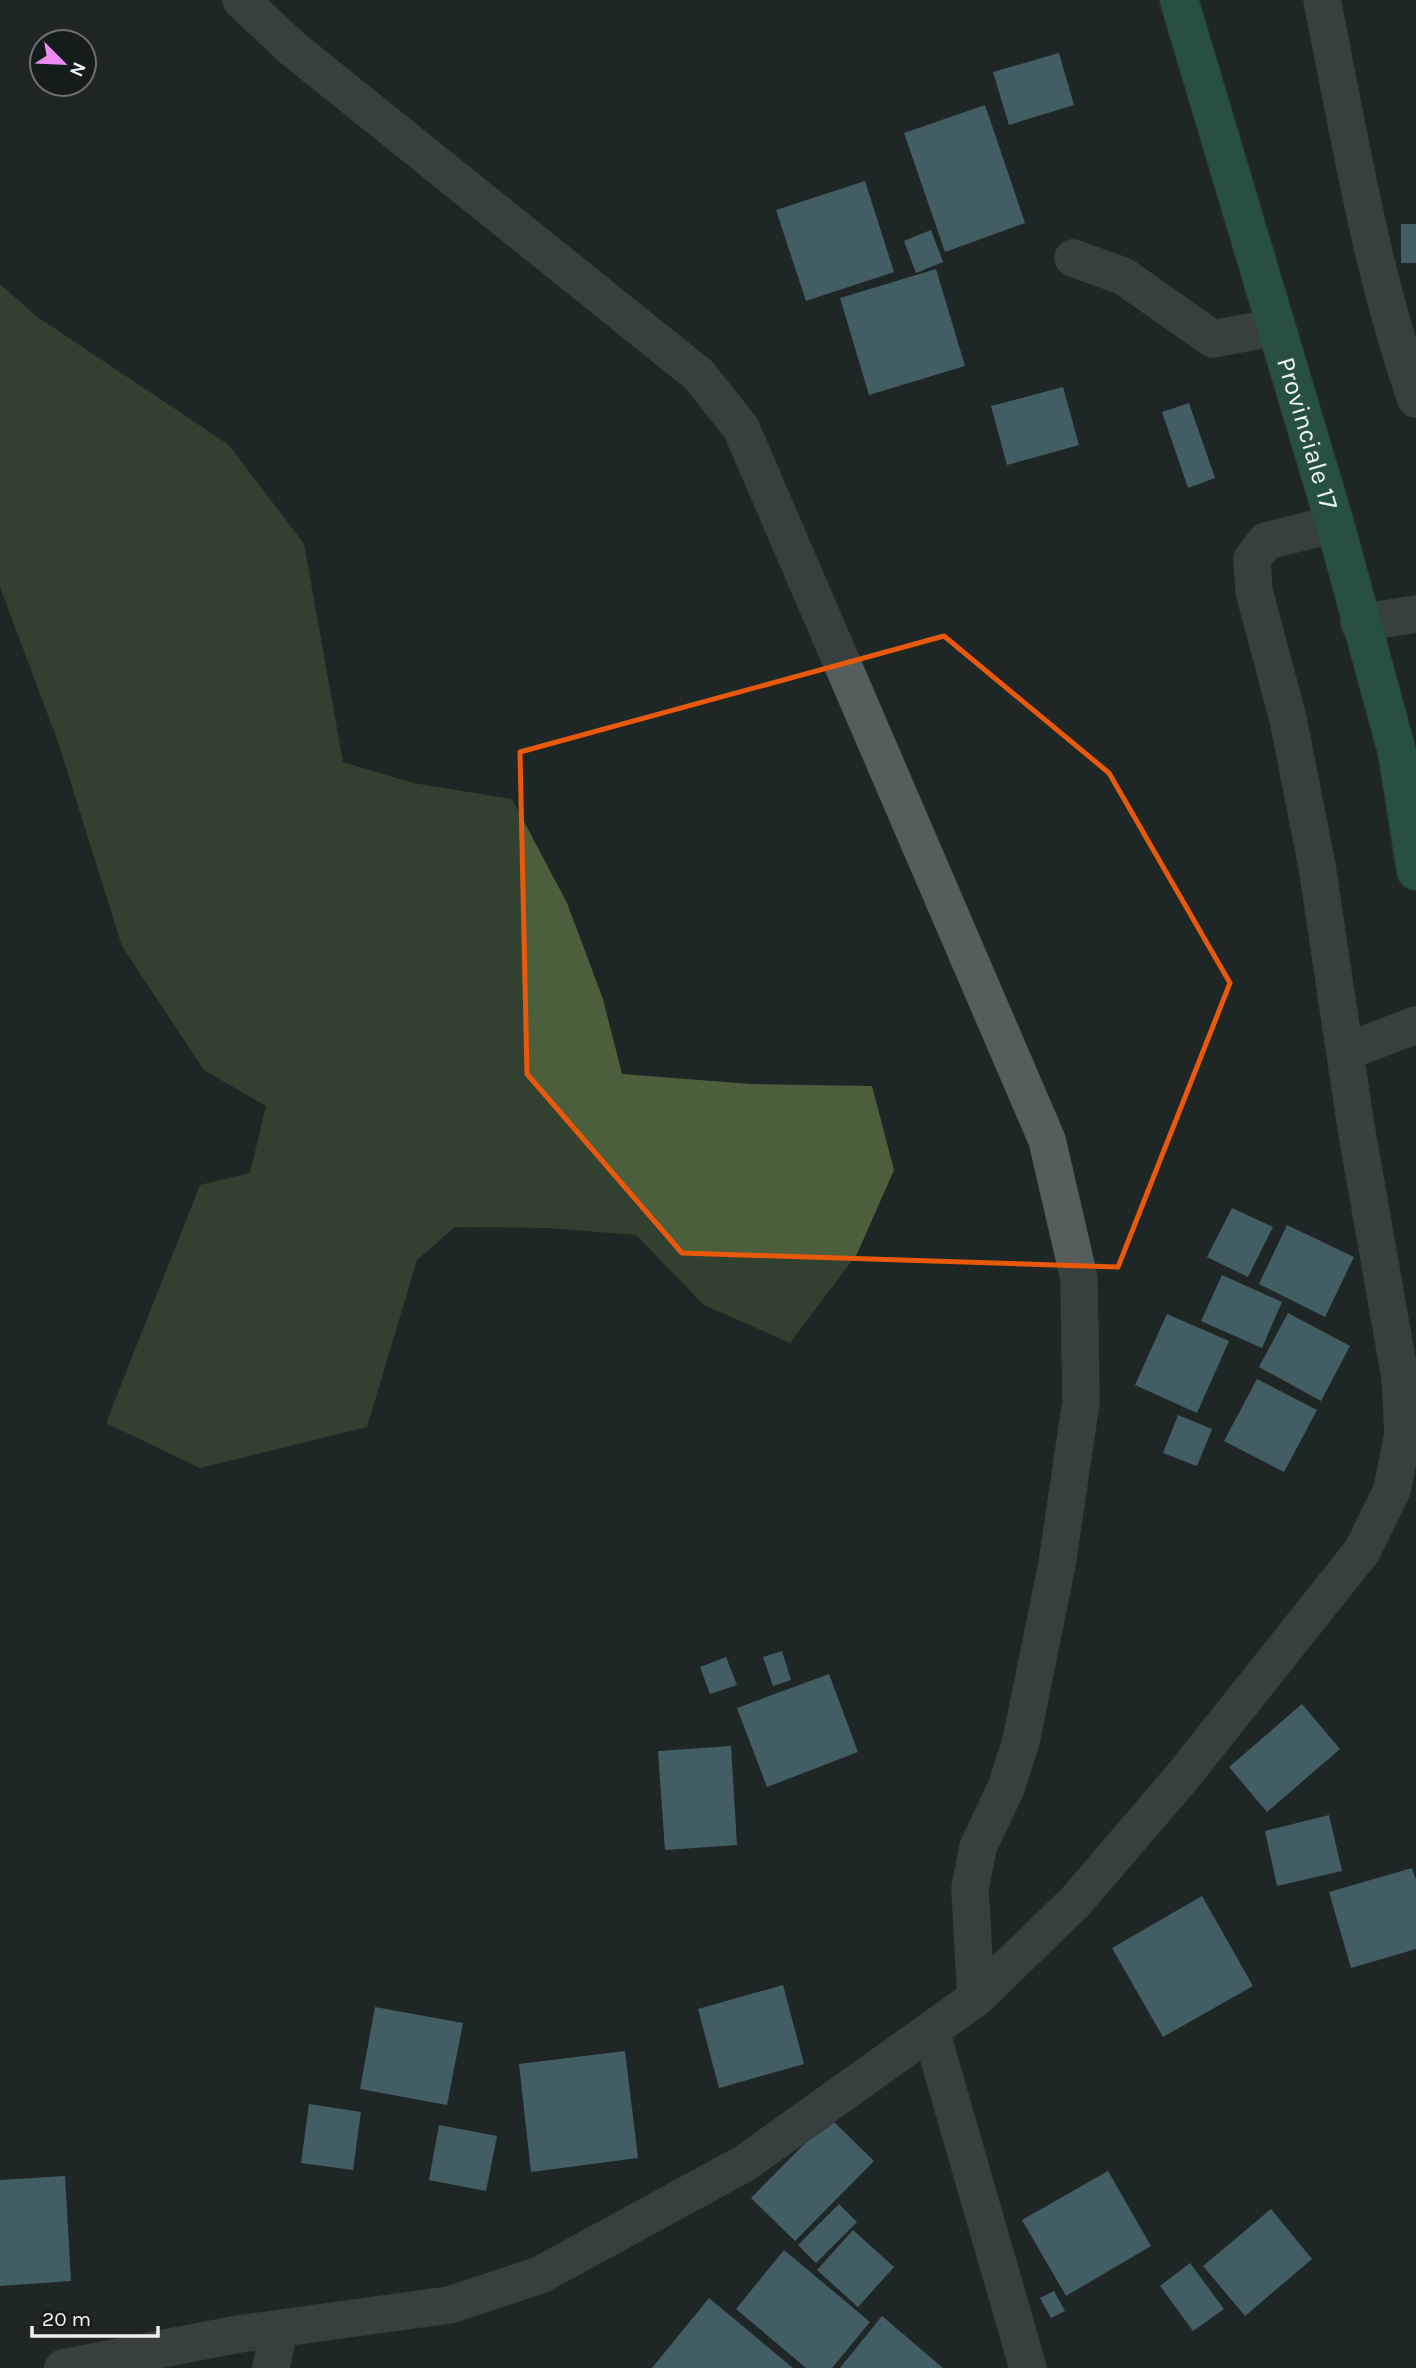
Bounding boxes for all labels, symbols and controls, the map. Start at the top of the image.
north arrow [28,28,98,98]
text: N [65,59,90,80]
street label: Provinciale 17 [1271,353,1345,513]
scale bar [32,2294,158,2338]
text: 20 m [42,2307,91,2331]

